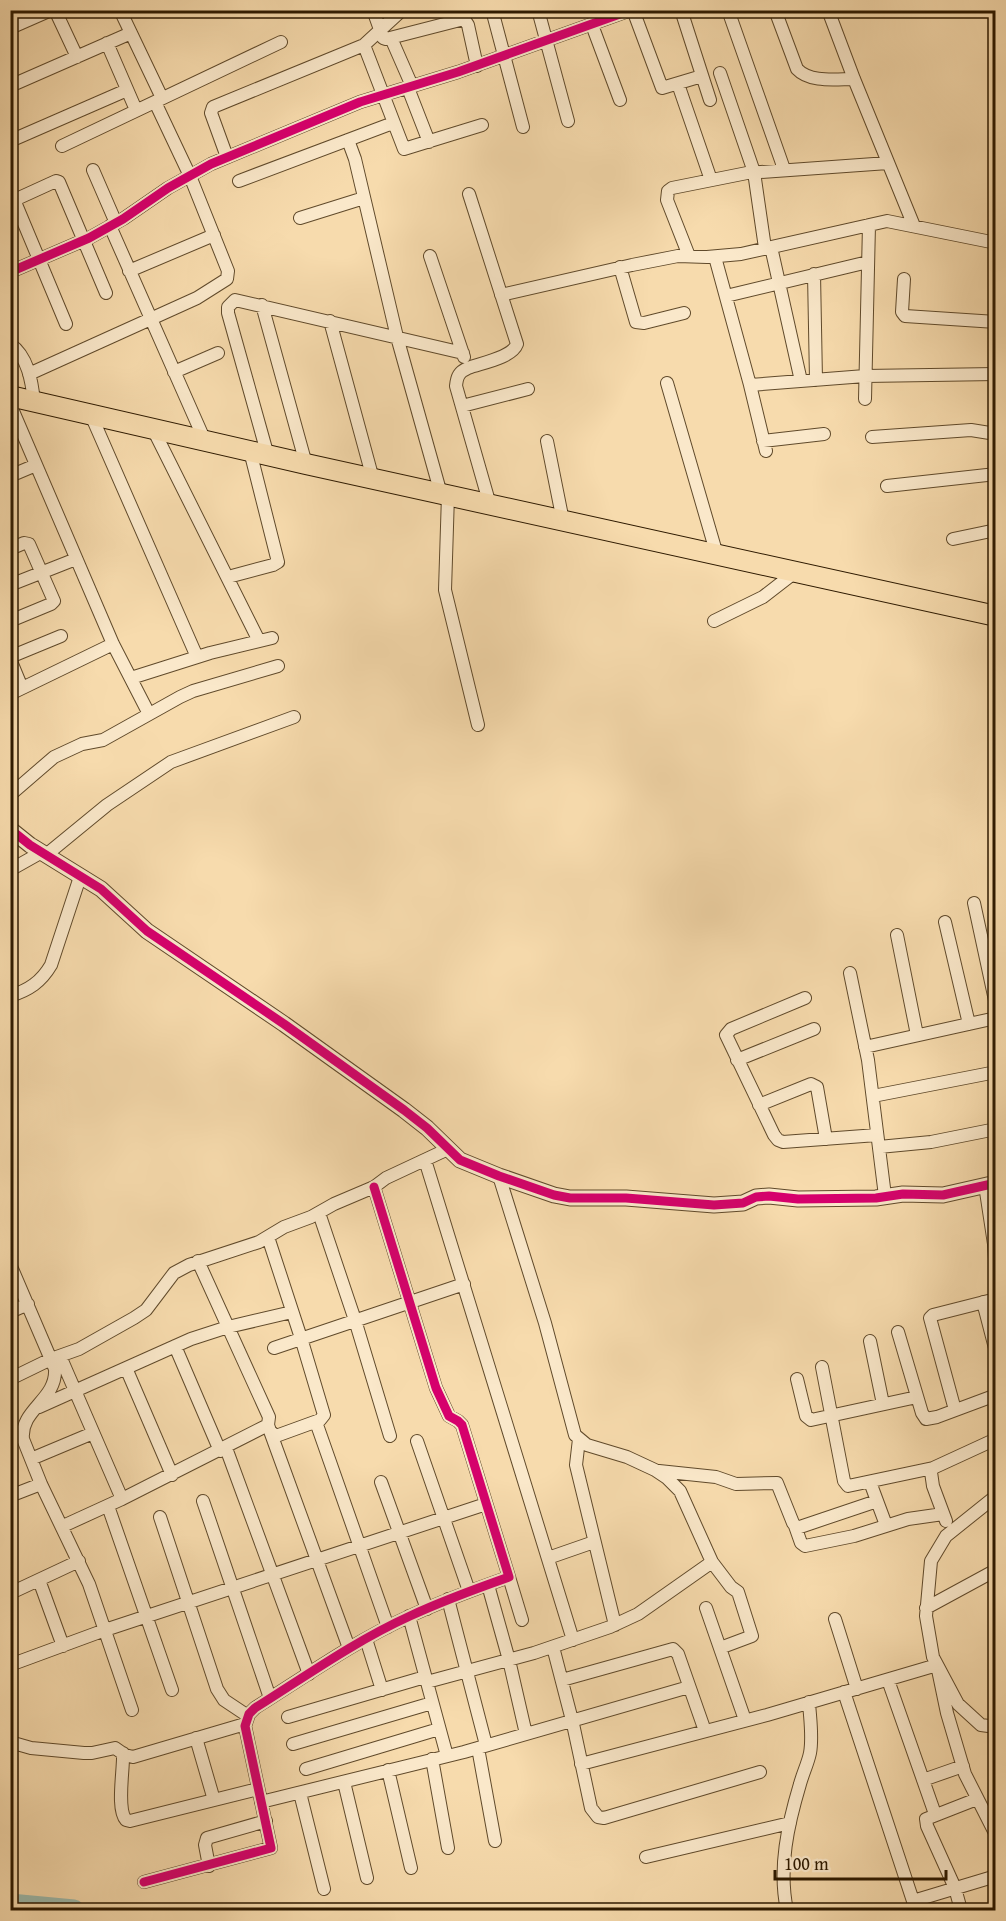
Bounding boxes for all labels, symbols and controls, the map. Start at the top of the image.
scale bar [775,1843,946,1881]
text: 100 m [784,1850,829,1877]

